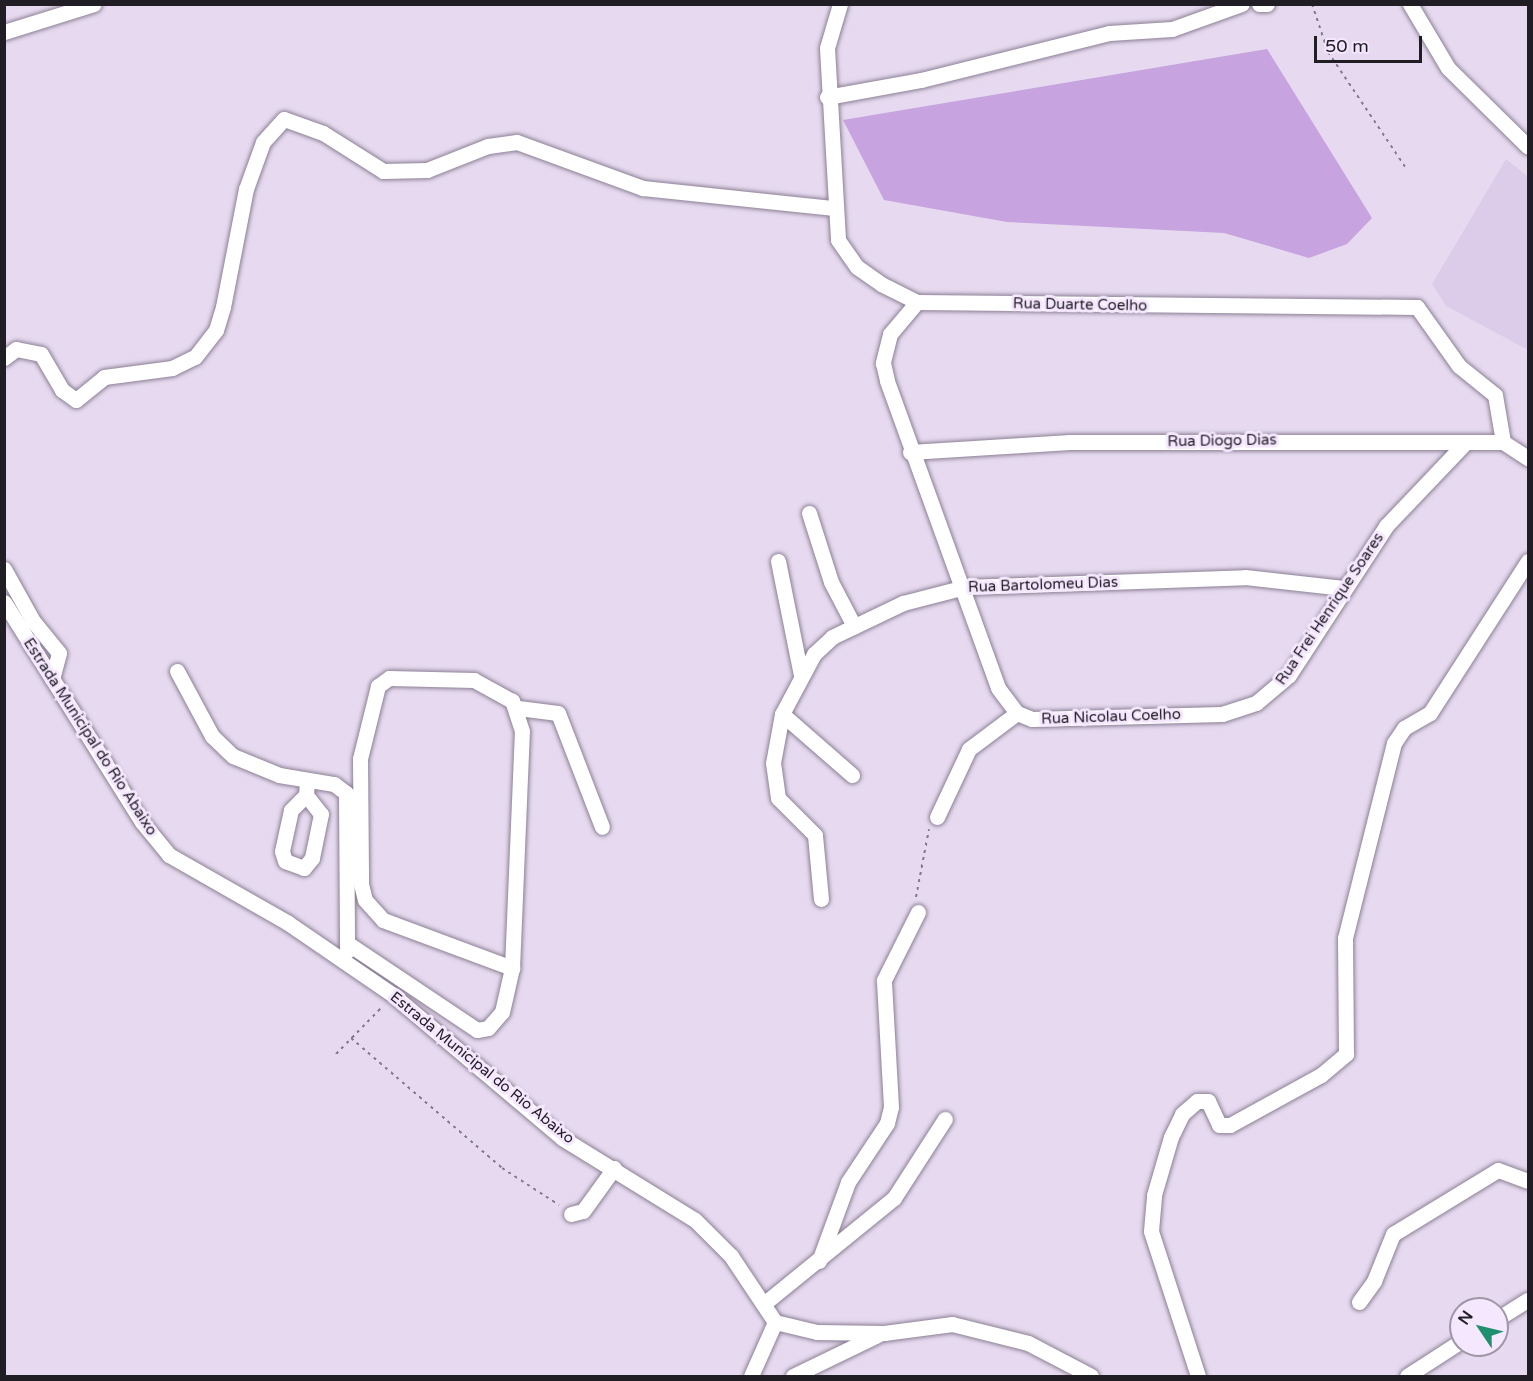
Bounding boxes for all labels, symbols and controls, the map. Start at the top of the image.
scale bar [1317,24,1425,62]
text: 50 m [1325,35,1369,57]
street label: Rua Duarte Coelho [1013,295,1147,315]
street label: Rua Diogo Dias [1167,431,1277,451]
street label: Rua Frei Henrique Soares [1272,529,1388,689]
street label: Rua Bartolomeu Dias [968,573,1118,597]
street label: Estrada Municipal do Rio Abaixo [19,635,161,839]
street label: Rua Nicolau Coelho [1041,706,1181,728]
street label: Estrada Municipal do Rio Abaixo [386,988,578,1148]
north arrow [1449,1297,1509,1357]
text: N [1454,1307,1478,1329]

